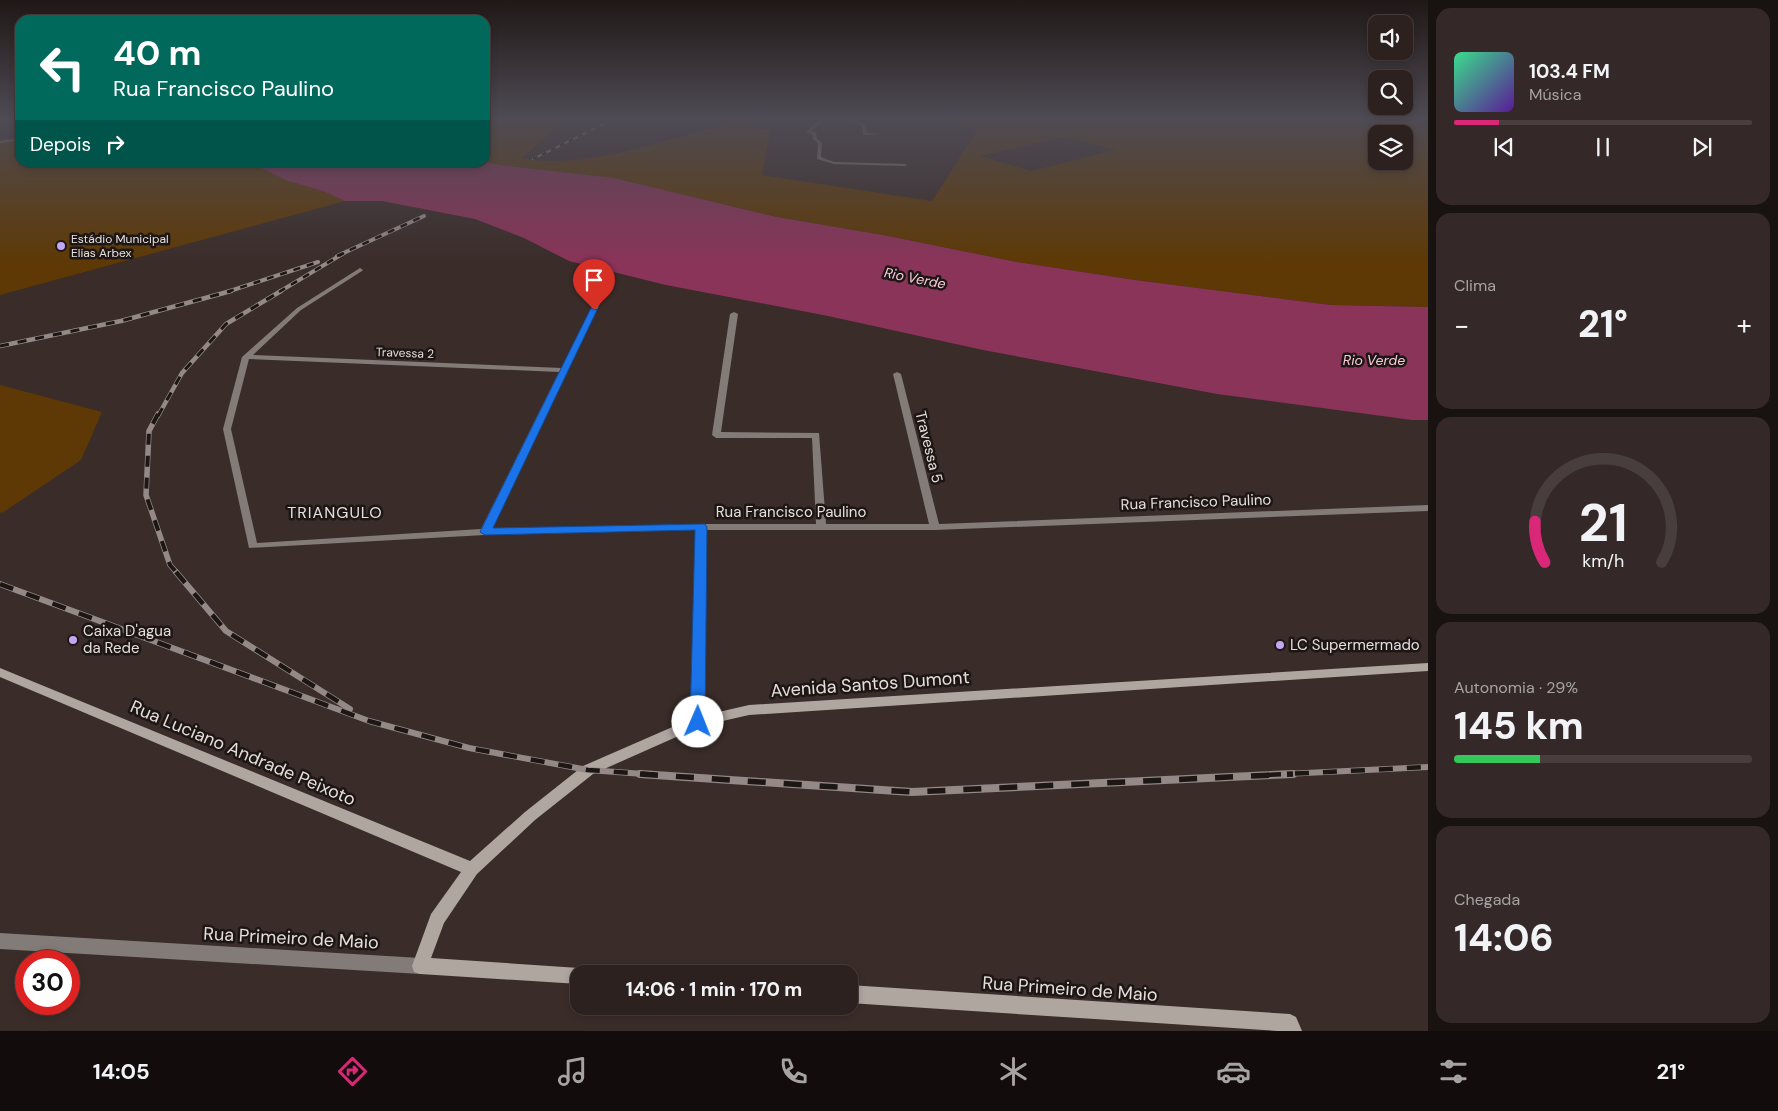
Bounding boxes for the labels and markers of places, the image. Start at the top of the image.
place label: Estádio Municipal Elias Arbex [71,231,169,261]
marker: Estádio Municipal Elias Arbex [55,240,67,252]
pin [573,259,615,310]
place label: Caixa D'agua da Rede [83,621,171,658]
marker: Caixa D'agua da Rede [67,634,79,646]
place label: LC Supermermado [1290,635,1420,655]
marker: LC Supermermado [1274,639,1286,651]

